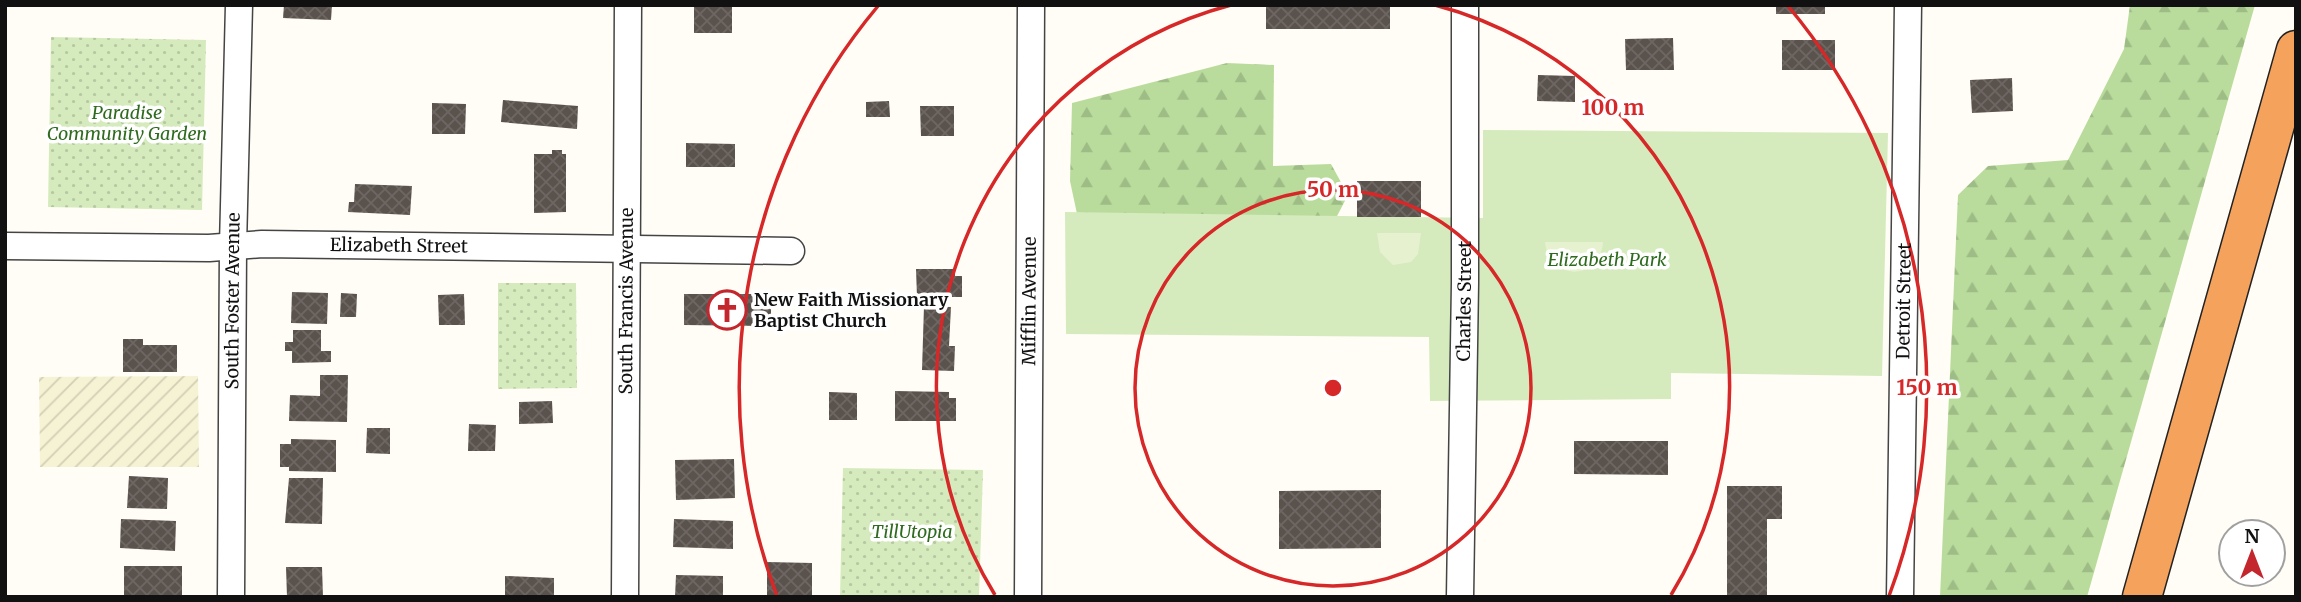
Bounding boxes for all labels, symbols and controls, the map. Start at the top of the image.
text: 100 m [1582,94,1644,121]
park label: Paradise Community Garden [47,101,207,145]
text: 50 m [1307,176,1359,203]
street label: South Francis Avenue [614,208,638,394]
street label: South Foster Avenue [220,212,245,390]
street label: Elizabeth Street [330,233,468,258]
street label: Mifflin Avenue [1017,237,1041,365]
street label: Charles Street [1452,241,1476,362]
street label: Detroit Street [1891,242,1916,360]
park label: Elizabeth Park [1547,248,1667,271]
place label: New Faith Missionary Baptist Church [754,288,949,332]
church icon: New Faith Missionary Baptist Church [706,289,748,331]
text: 150 m [1896,374,1958,401]
centre of rings [1321,376,1345,400]
north arrow [2217,518,2287,588]
park label: TillUtopia [871,520,953,543]
text: N [2244,524,2260,548]

